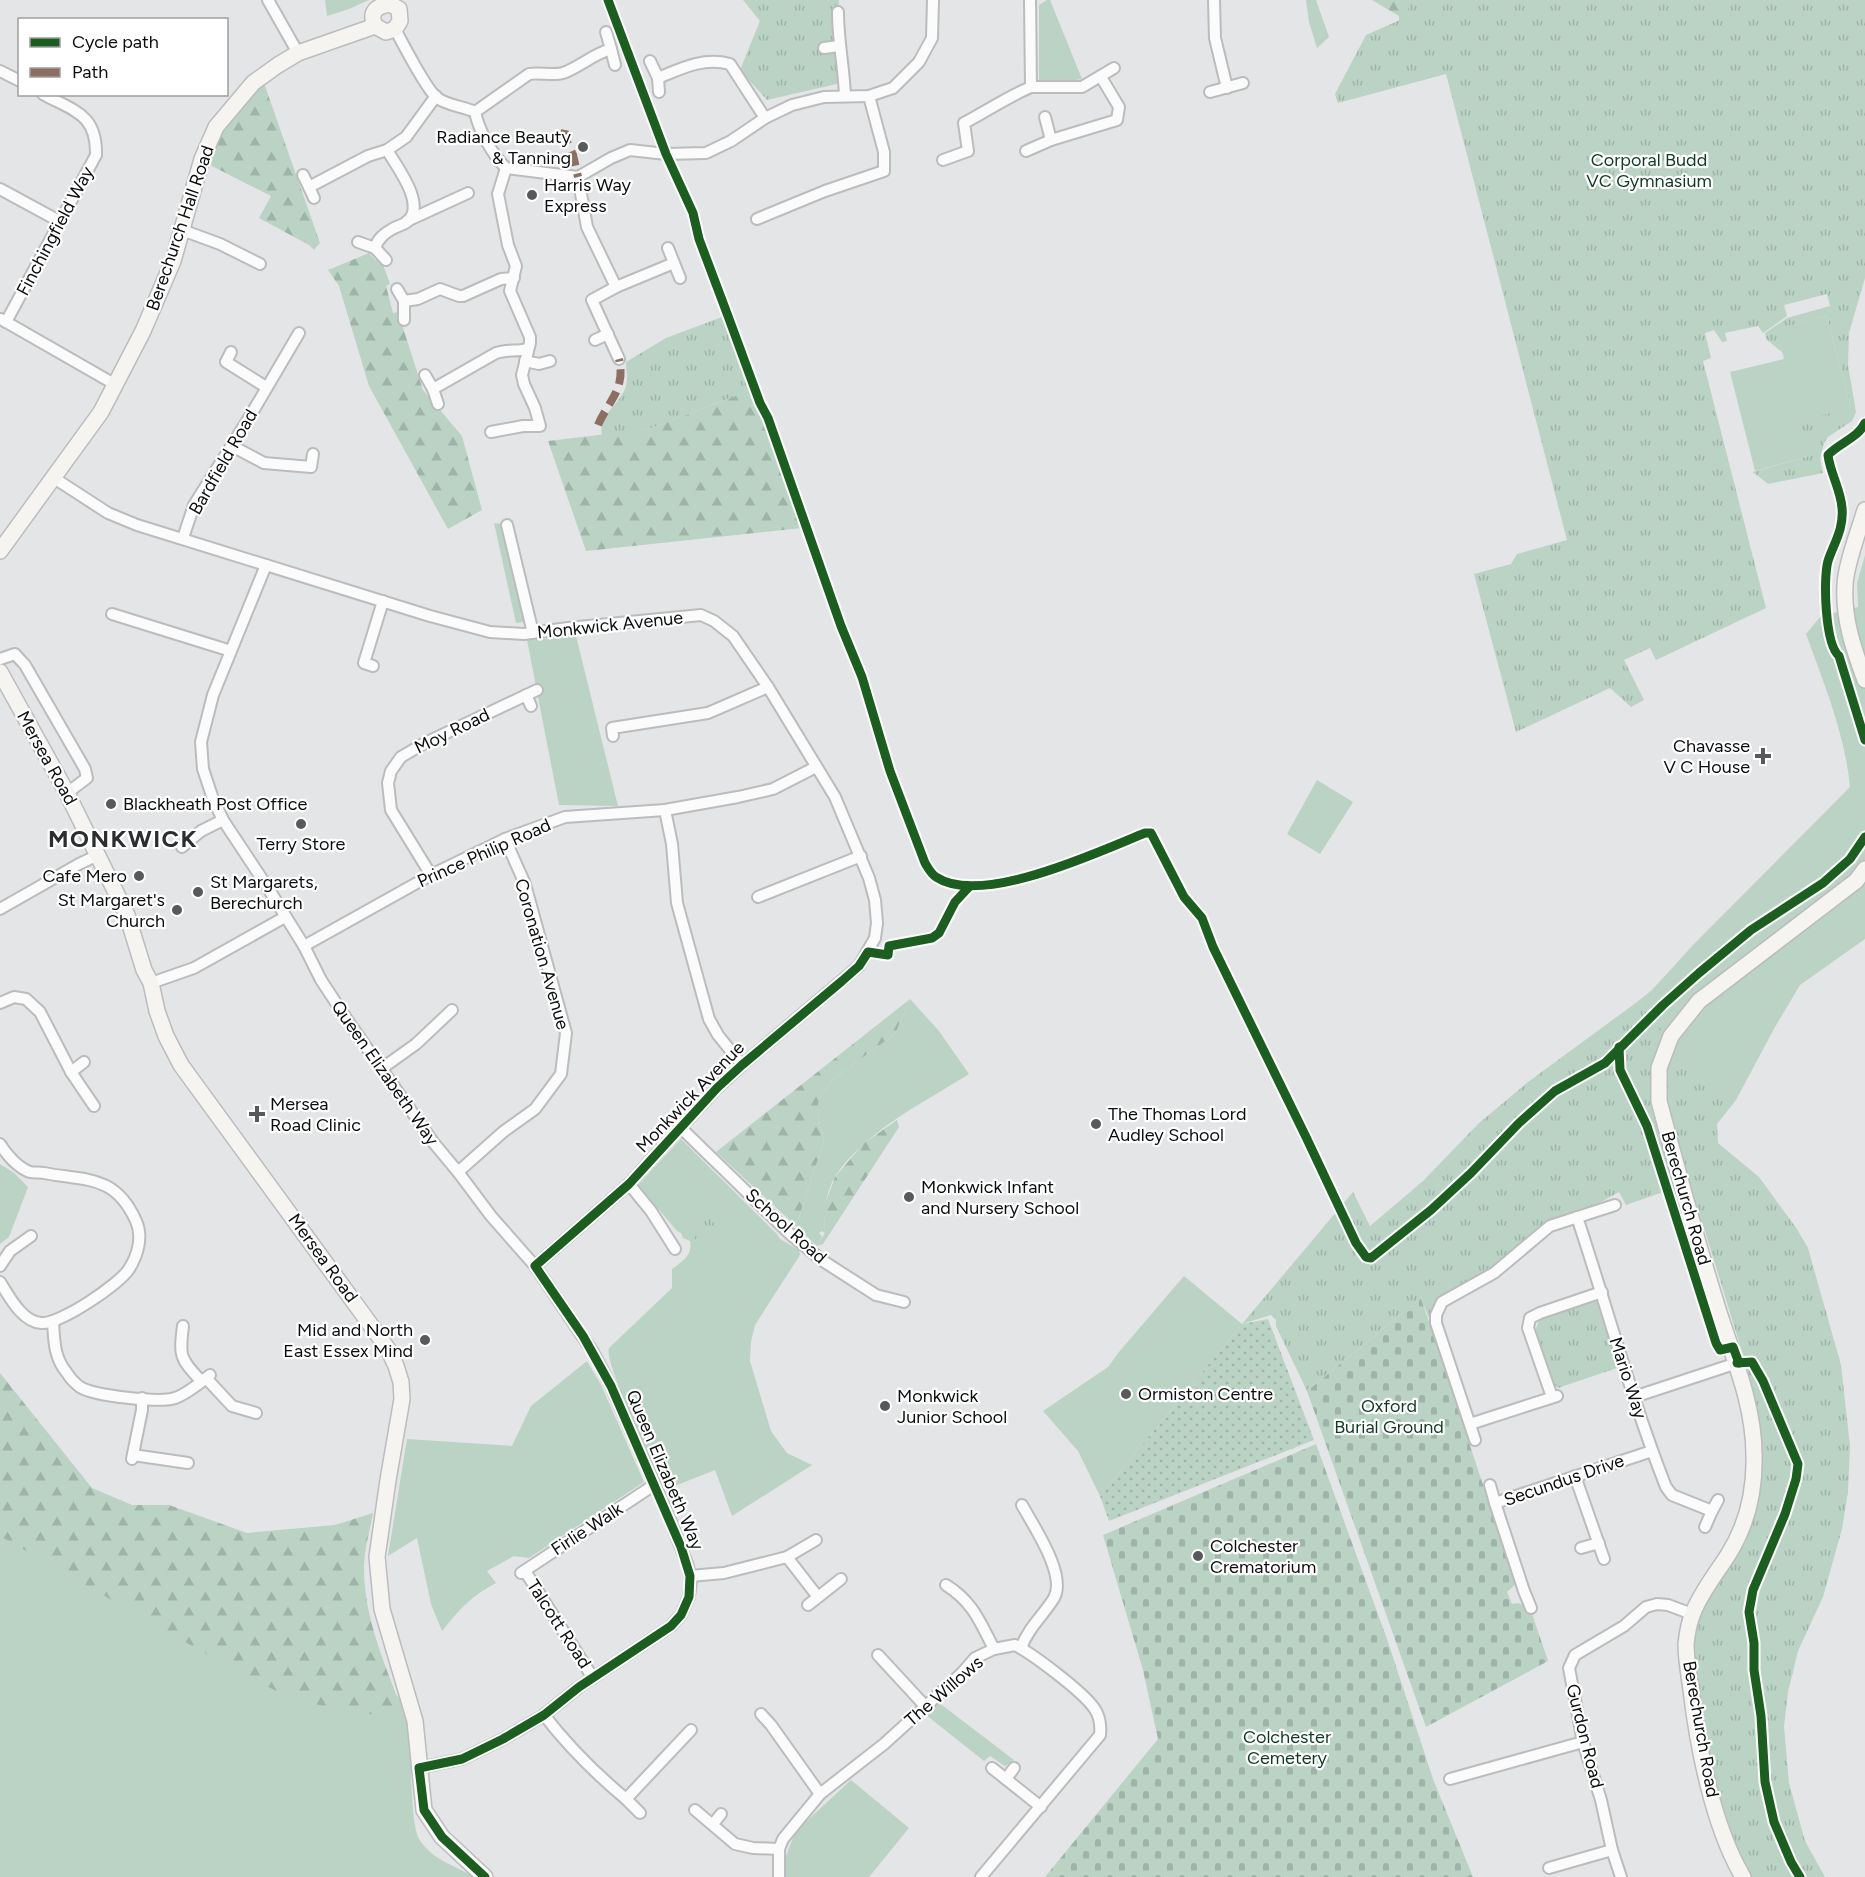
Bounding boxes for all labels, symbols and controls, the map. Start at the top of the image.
legend [18,18,228,96]
text: Cycle path [72,31,159,53]
text: Path [72,61,108,83]
place label: Radiance Beauty & Tanning [436,126,572,169]
marker: Radiance Beauty & Tanning [576,140,590,154]
street label: Berechurch Hall Road [141,142,219,314]
park label: Corporal Budd VC Gymnasium [1586,149,1712,192]
street label: Finchingfield Way [12,162,99,299]
place label: Harris Way Express [544,174,631,217]
marker: Harris Way Express [525,188,539,202]
street label: Bardfield Road [184,405,262,519]
street label: Monkwick Avenue [536,606,684,644]
street label: Moy Road [411,703,493,759]
street label: Mersea Road [12,707,82,809]
place label: Chavasse V C House [1663,735,1750,778]
marker: Chavasse V C House [1754,747,1772,765]
place label: Blackheath Post Office [123,793,307,815]
marker: Blackheath Post Office [104,797,118,811]
street label: Prince Philip Road [414,814,554,892]
marker: Terry Store [294,817,308,831]
district label: MONKWICK [48,824,198,853]
place label: Terry Store [257,833,346,855]
place label: Cafe Mero [42,865,127,887]
marker: Cafe Mero [132,869,146,883]
place label: St Margarets, Berechurch [210,871,318,914]
street label: Coronation Avenue [510,876,574,1032]
marker: St Margarets, Berechurch [191,885,205,899]
place label: St Margaret's Church [58,889,165,932]
marker: St Margaret's Church [170,903,184,917]
street label: Queen Elizabeth Way [327,996,444,1150]
street label: Monkwick Avenue [631,1037,749,1157]
place label: Mersea Road Clinic [270,1093,361,1136]
place label: The Thomas Lord Audley School [1108,1103,1246,1146]
marker: Mersea Road Clinic [248,1105,266,1123]
marker: The Thomas Lord Audley School [1089,1117,1103,1131]
street label: Berechurch Road [1656,1128,1716,1268]
place label: Monkwick Infant and Nursery School [921,1176,1079,1219]
street label: School Road [741,1184,831,1268]
marker: Monkwick Infant and Nursery School [902,1190,916,1204]
street label: Mersea Road [283,1209,363,1307]
place label: Mid and North East Essex Mind [283,1319,413,1362]
marker: Mid and North East Essex Mind [418,1333,432,1347]
street label: Mario Way [1604,1334,1652,1422]
place label: Ormiston Centre [1138,1383,1273,1405]
place label: Monkwick Junior School [897,1385,1007,1428]
street label: Queen Elizabeth Way [621,1387,709,1554]
marker: Ormiston Centre [1119,1387,1133,1401]
park label: Oxford Burial Ground [1334,1395,1444,1438]
marker: Monkwick Junior School [878,1399,892,1413]
street label: Secundus Drive [1501,1449,1627,1511]
street label: Firlie Walk [547,1498,627,1560]
place label: Colchester Crematorium [1210,1535,1316,1578]
marker: Colchester Crematorium [1191,1549,1205,1563]
street label: Talcott Road [522,1575,596,1673]
street label: The Willows [900,1651,988,1731]
street label: Berechurch Road [1678,1659,1724,1799]
street label: Gurdon Road [1561,1682,1609,1790]
park label: Colchester Cemetery [1243,1726,1331,1769]

